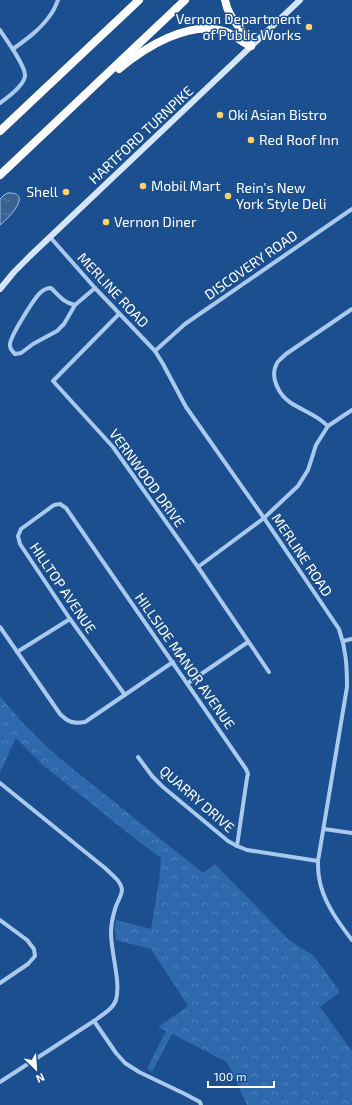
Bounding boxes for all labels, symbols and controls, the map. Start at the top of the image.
place label: Vernon Department of Public Works [176,10,301,43]
marker: Vernon Department of Public Works [304,22,314,32]
street label: HARTFORD TURNPIKE [85,82,196,187]
place label: Oki Asian Bistro [228,106,327,123]
marker: Oki Asian Bistro [215,110,225,120]
place label: Red Roof Inn [259,131,339,148]
marker: Red Roof Inn [246,135,256,145]
place label: Mobil Mart [151,177,221,194]
place label: Rein's New York Style Deli [236,179,326,212]
marker: Mobil Mart [138,181,148,191]
place label: Shell [26,183,59,200]
marker: Shell [61,187,71,197]
marker: Rein's New York Style Deli [223,191,233,201]
place label: Vernon Diner [114,213,197,230]
marker: Vernon Diner [101,217,111,227]
street label: DISCOVERY ROAD [201,226,300,303]
street label: MERLINE ROAD [74,249,152,331]
street label: VERNWOOD DRIVE [106,425,189,530]
street label: MERLINE ROAD [268,510,336,599]
street label: HILLTOP AVENUE [27,539,100,636]
street label: HILLSIDE MANOR AVENUE [132,589,239,732]
street label: QUARRY DRIVE [157,762,238,836]
north arrow [16,1049,56,1089]
scale bar [208,1063,274,1089]
text: 100 m [214,1069,246,1083]
text: N [34,1071,47,1086]

